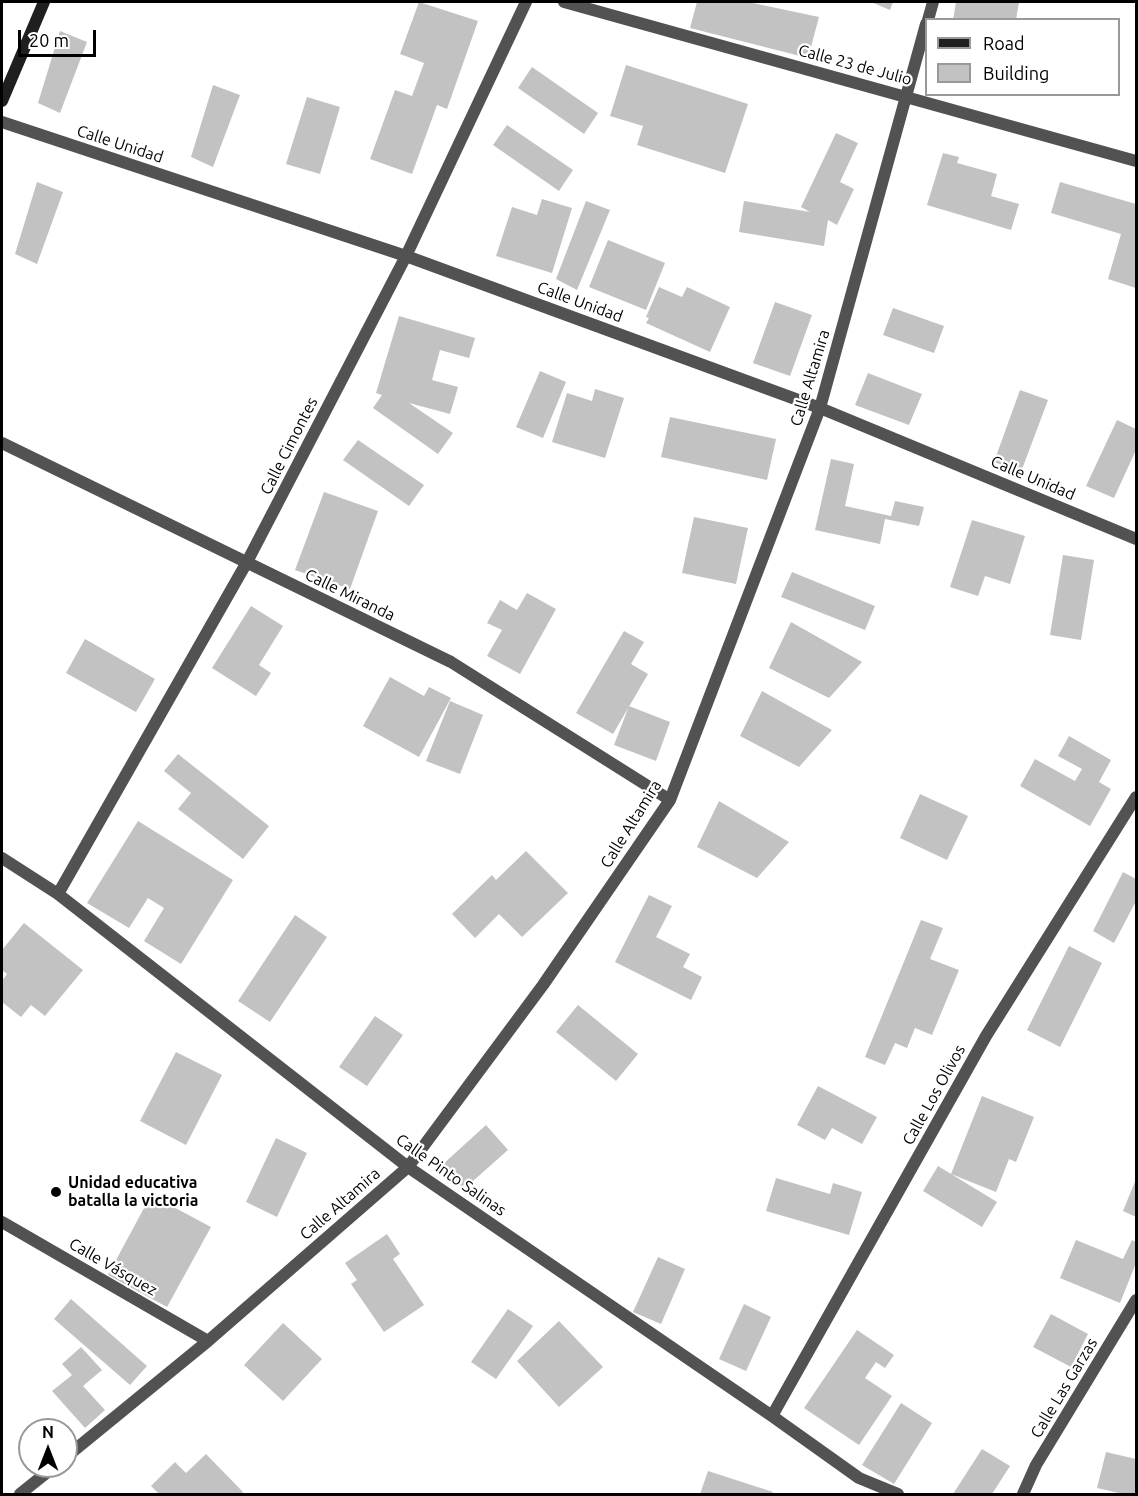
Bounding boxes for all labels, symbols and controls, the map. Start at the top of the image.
scale bar [21,18,99,56]
legend [925,18,1120,96]
text: 20 m [29,30,69,50]
text: Road [983,33,1025,53]
street label: Calle 23 de Julio [796,41,914,89]
text: Building [983,63,1049,83]
street label: Calle Unidad [74,121,166,167]
street label: Calle Unidad [535,278,625,326]
street label: Calle Altamira [786,327,834,429]
street label: Calle Cimontes [256,394,322,498]
street label: Calle Unidad [988,452,1078,504]
street label: Calle Miranda [302,565,398,625]
street label: Calle Altamira [596,777,666,871]
street label: Calle Los Olivos [899,1042,969,1148]
street label: Calle Pinto Salinas [392,1130,510,1220]
street label: Calle Altamira [296,1164,384,1244]
place label: Unidad educativa batalla la victoria [68,1173,198,1211]
marker: Unidad educativa batalla la victoria [49,1185,63,1199]
street label: Calle Vásquez [65,1234,161,1300]
street label: Calle Las Garzas [1027,1334,1101,1442]
north arrow [18,1418,78,1478]
text: N [42,1423,54,1441]

